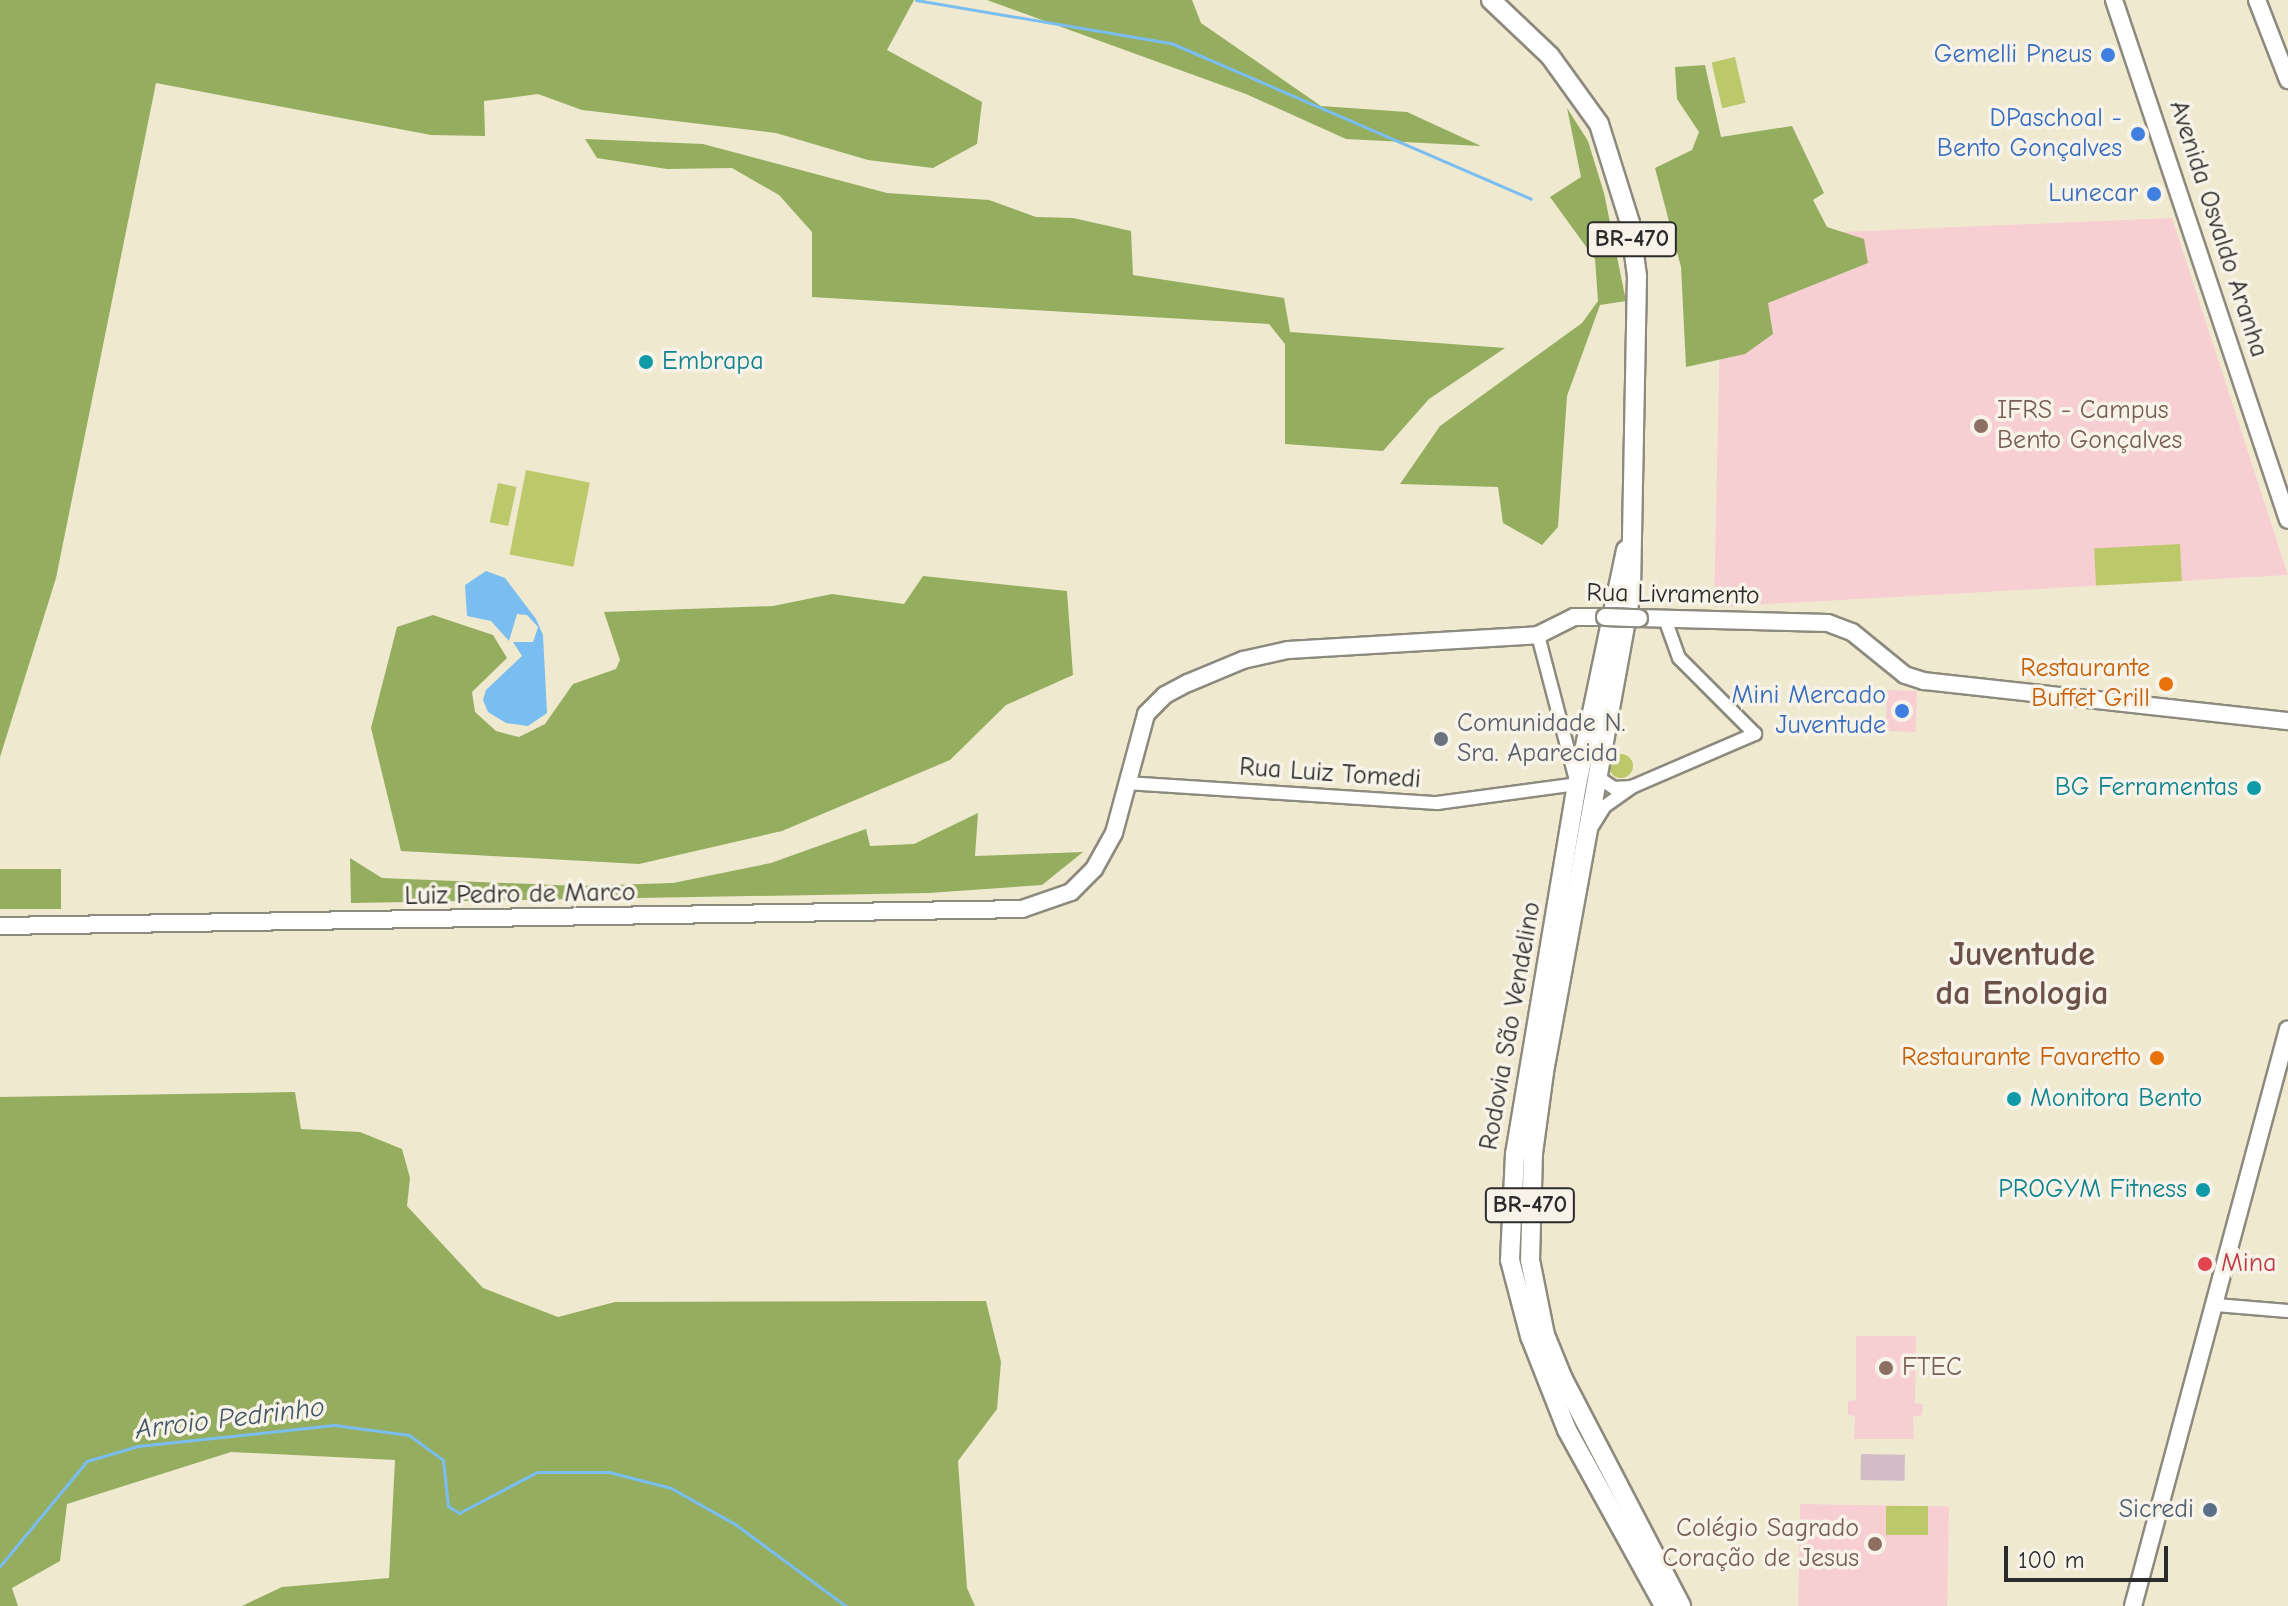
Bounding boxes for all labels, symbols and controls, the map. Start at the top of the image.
place label: Gemelli Pneus [1934,39,2092,71]
marker: Gemelli Pneus [2099,46,2117,64]
street label: Avenida Osvaldo Aranha [2162,97,2274,361]
place label: DPaschoal - Bento Gonçalves [1937,103,2122,164]
marker: DPaschoal - Bento Gonçalves [2129,125,2147,143]
place label: Lunecar [2048,178,2138,210]
marker: Lunecar [2145,185,2163,203]
road number: BR-470 [1586,219,1678,259]
place label: Embrapa [662,346,764,378]
marker: Embrapa [637,353,655,371]
place label: IFRS - Campus Bento Gonçalves [1997,395,2182,456]
marker: IFRS - Campus Bento Gonçalves [1972,417,1990,435]
street label: Rua Livramento [1586,578,1760,612]
place label: Restaurante Buffet Grill [2020,653,2150,714]
marker: Restaurante Buffet Grill [2157,675,2175,693]
place label: Mini Mercado Juventude [1732,680,1886,742]
marker: Mini Mercado Juventude [1893,702,1911,720]
place label: Comunidade N. Sra. Aparecida [1457,708,1626,770]
marker: Comunidade N. Sra. Aparecida [1432,730,1450,748]
street label: Rua Luiz Tomedi [1238,752,1422,796]
place label: BG Ferramentas [2055,772,2238,804]
marker: BG Ferramentas [2245,779,2263,797]
street label: Luiz Pedro de Marco [404,877,636,913]
street label: Rodovia São Vendelino [1474,899,1548,1153]
district label: Juventude da Enologia [1935,934,2109,1014]
place label: Restaurante Favaretto [1901,1042,2141,1074]
marker: Restaurante Favaretto [2148,1049,2166,1067]
place label: Monitora Bento [2030,1083,2202,1115]
marker: Monitora Bento [2005,1090,2023,1108]
place label: PROGYM Fitness [1998,1174,2187,1206]
marker: PROGYM Fitness [2194,1181,2212,1199]
road number: BR-470 [1484,1185,1576,1225]
place label: Mina [2221,1248,2276,1280]
marker: Mina [2196,1255,2214,1273]
place label: FTEC [1902,1352,1962,1384]
marker: FTEC [1877,1359,1895,1377]
water label: Arroio Pedrinho [133,1390,327,1446]
place label: Sicredi [2119,1494,2194,1526]
marker: Sicredi [2201,1501,2219,1519]
place label: Colégio Sagrado Coração de Jesus [1662,1513,1859,1574]
scale bar [2008,1530,2172,1580]
marker: Colégio Sagrado Coração de Jesus [1866,1535,1884,1553]
text: 100 m [2018,1546,2085,1574]

